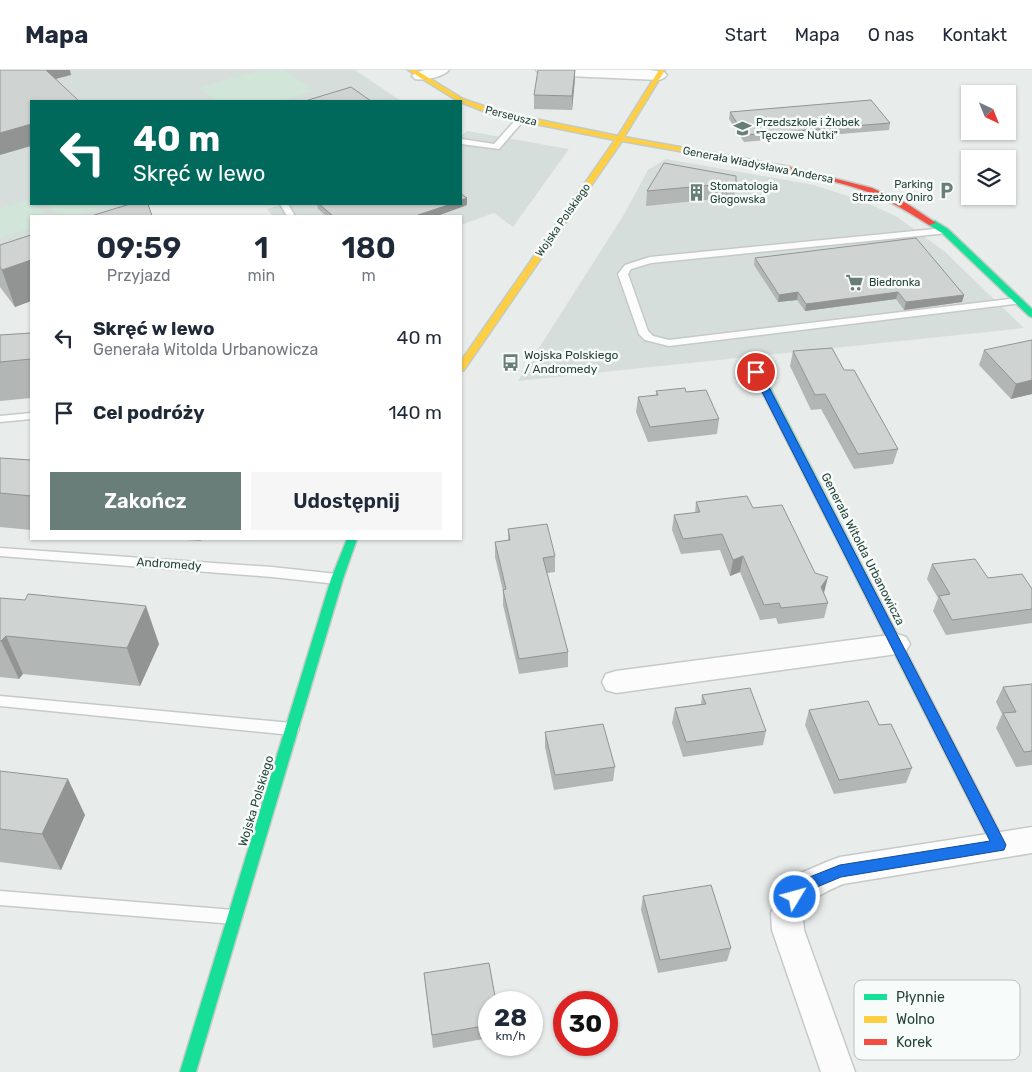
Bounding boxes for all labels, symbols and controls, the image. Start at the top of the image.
text: Mapa [25,21,88,49]
text: Start [725,24,767,46]
text: Mapa [795,24,840,46]
text: O nas [868,24,914,46]
text: Kontakt [942,24,1007,46]
north arrow [961,85,1016,140]
map controls [961,85,1016,205]
street label: Perseusza [484,103,538,129]
place label: Przedszkole i Żłobek "Tęczowe Nutki" [756,115,860,142]
text: 40 m [133,118,220,160]
school or university icon: Przedszkole i Żłobek "Tęczowe Nutki" [732,118,752,138]
icon: left [50,120,115,185]
street label: Generała Władysława Andersa [682,144,834,186]
button: layers [961,150,1016,205]
text: Skręć w lewo [133,160,265,187]
place label: Parking Strzeżony Oniro [852,178,933,204]
place label: Stomatologia Głogowska [710,180,778,206]
parking icon: Parking Strzeżony Oniro [937,180,957,200]
street label: Wojska Polskiego [533,181,593,259]
building icon: Stomatologia Głogowska [686,182,706,202]
text: 09:59 [96,230,181,266]
text: 1 [254,230,269,266]
text: 180 [341,230,396,266]
text: Przyjazd [107,266,171,285]
text: min [248,266,275,285]
text: m [362,266,376,285]
supermarket icon: Biedronka [845,272,865,292]
place label: Biedronka [869,276,920,289]
text: Skręć w lewo [93,317,215,340]
icon: left [50,324,78,352]
text: 40 m [397,326,442,349]
text: Generała Witolda Urbanowicza [93,340,318,359]
place label: Wojska Polskiego / Andromedy [524,348,619,376]
pin [735,351,777,393]
bus stop icon: Wojska Polskiego / Andromedy [500,352,520,372]
icon: arrive [742,358,770,386]
icon: arrive [50,399,78,427]
text: Cel podróży [93,401,205,424]
text: 140 m [388,401,442,424]
street label: Generała Witolda Urbanowicza [818,471,908,627]
button: Zakończ [50,472,241,530]
button: Udostępnij [251,472,442,530]
street label: Andromedy [136,555,202,573]
street label: Wojska Polskiego [235,754,277,848]
position arrow [768,870,820,922]
legend [854,980,1020,1060]
text: Płynnie [896,989,945,1006]
speed limit sign: 30 [553,991,618,1056]
text: 28 [494,1003,527,1032]
text: Wolno [896,1011,935,1028]
text: km/h [496,1029,525,1043]
text: Korek [896,1034,933,1051]

